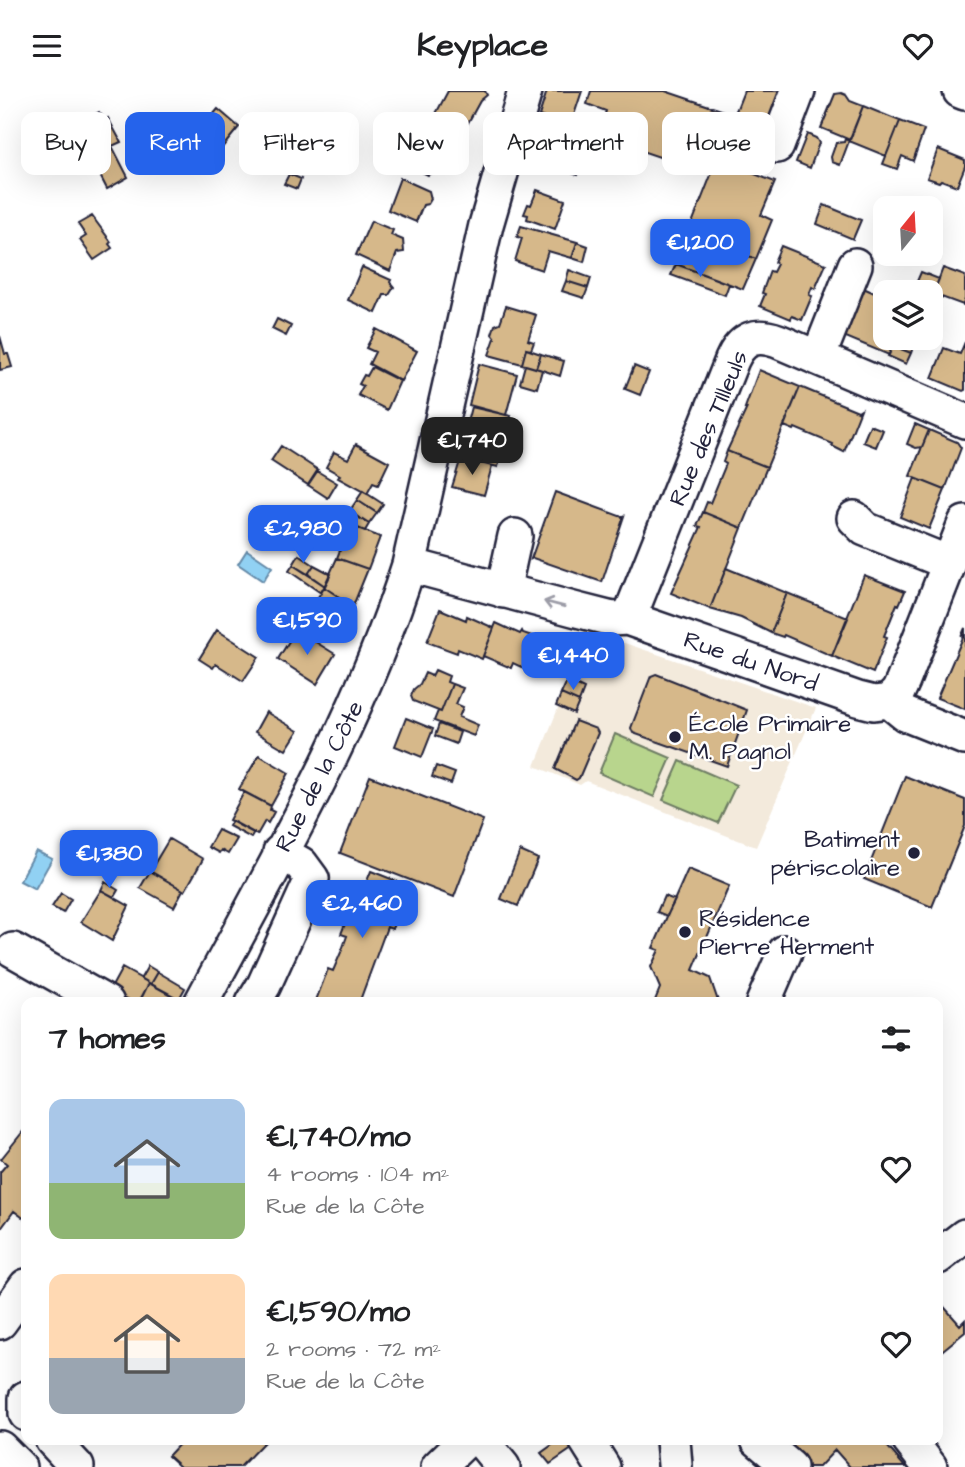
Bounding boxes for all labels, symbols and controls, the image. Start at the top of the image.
text: Keyplace [417,23,548,68]
icon: menu [28,27,66,65]
icon: heart [899,27,937,65]
chip: Buy [21,112,111,175]
chip: Rent [125,112,225,175]
chip: Filters [239,112,359,175]
chip: New [373,112,469,175]
chip: Apartment [483,112,648,175]
chip: House [662,112,775,175]
north arrow [873,196,943,266]
map controls [873,196,943,350]
pin: €1,200 [643,219,757,279]
text: €1,200 [666,226,734,258]
button: layers [873,280,943,350]
street label: Rue des TIlleuls [661,345,757,511]
pin: €1,740 [415,417,529,477]
text: €1,740 [437,424,507,456]
pin: €2,980 [246,505,360,565]
text: €2,980 [264,512,342,544]
pin: €1,590 [250,597,364,657]
one-way arrow [543,597,565,610]
text: €1,590 [272,604,342,636]
street label: Rue du Nord [679,623,822,701]
pin: €1,440 [516,633,630,692]
text: €1,440 [537,639,609,671]
street label: Rue de la Côte [267,695,373,858]
place label: École Primaire M. Pagnol [689,707,851,770]
marker: École Primaire M. Pagnol [667,729,683,745]
place label: Batiment périscolaire [770,823,900,885]
pin: €1,380 [52,831,166,890]
text: €1,380 [76,837,142,869]
marker: Batiment périscolaire [906,845,922,861]
pin: €2,460 [305,881,419,940]
text: €2,460 [322,887,402,919]
place label: Résidence Pierre Herment [699,902,874,964]
marker: Résidence Pierre Herment [677,924,693,940]
text: 7 homes [49,1018,166,1060]
icon: filters [877,1020,915,1058]
text: €1,740/mo [266,1116,411,1158]
icon: home [105,1127,189,1211]
icon: heart [877,1150,915,1188]
text: 4 rooms · 104 m² [266,1158,449,1190]
text: Rue de la Côte [266,1190,425,1222]
text: €1,590/mo [266,1291,410,1333]
icon: home [105,1302,189,1386]
icon: heart [877,1325,915,1363]
text: 2 rooms · 72 m² [266,1333,441,1365]
text: Rue de la Côte [266,1365,425,1397]

